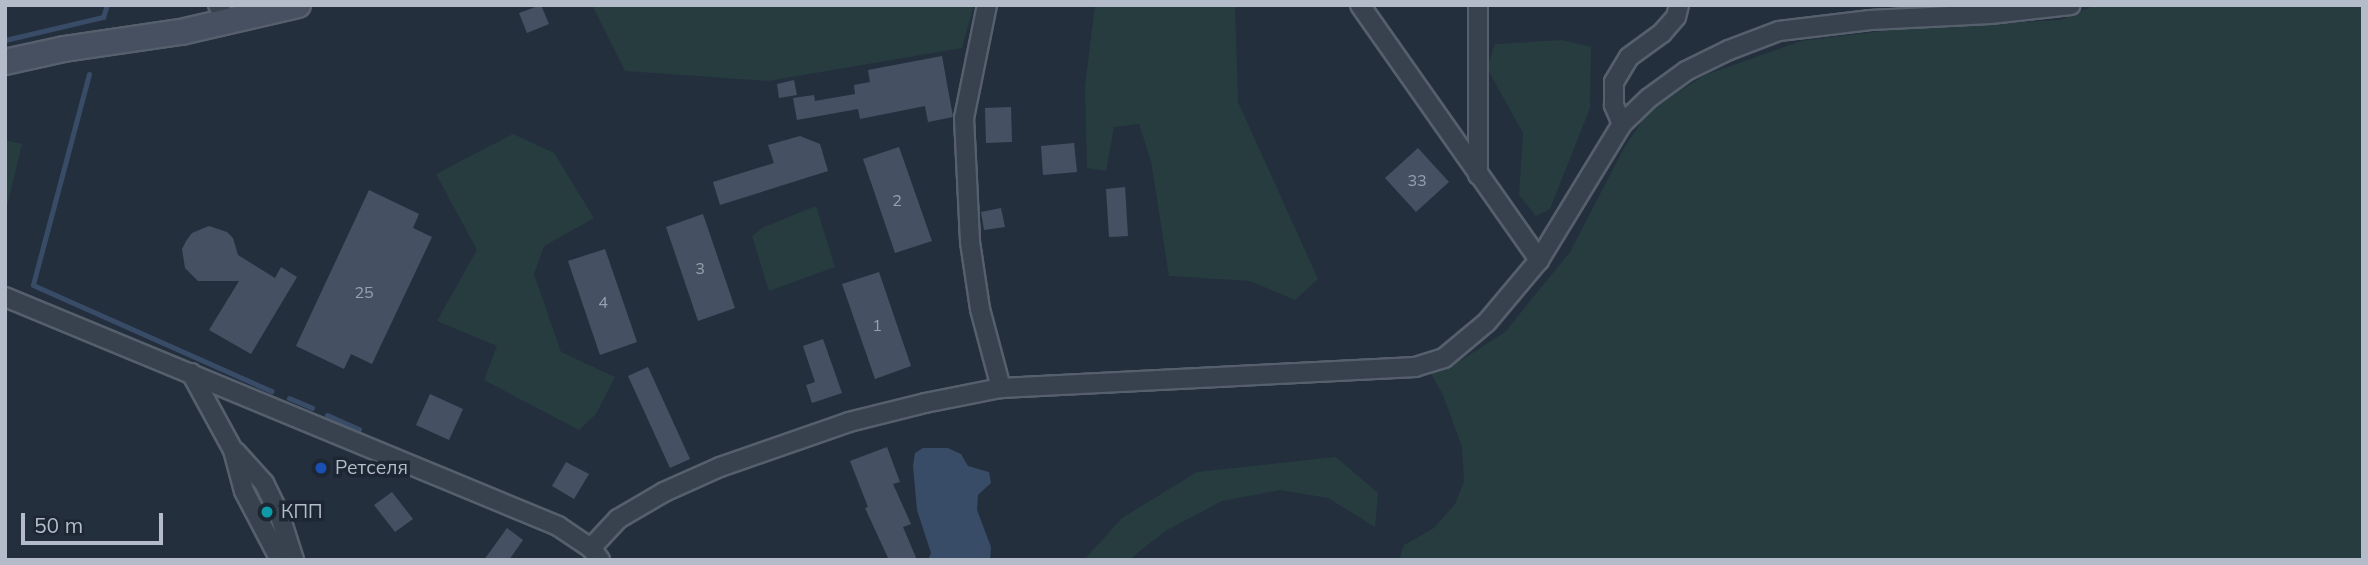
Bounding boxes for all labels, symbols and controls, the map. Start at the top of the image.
house number: 33 [1407,170,1427,190]
house number: 2 [892,190,902,210]
house number: 3 [695,258,705,278]
house number: 25 [354,282,374,302]
house number: 4 [598,292,608,312]
house number: 1 [872,315,882,335]
place label: Ретселя [335,457,408,479]
marker: Ретселя [313,460,329,476]
scale bar [24,498,166,542]
place label: КПП [281,501,323,523]
marker: КПП [259,504,275,520]
text: 50 m [34,512,83,538]

